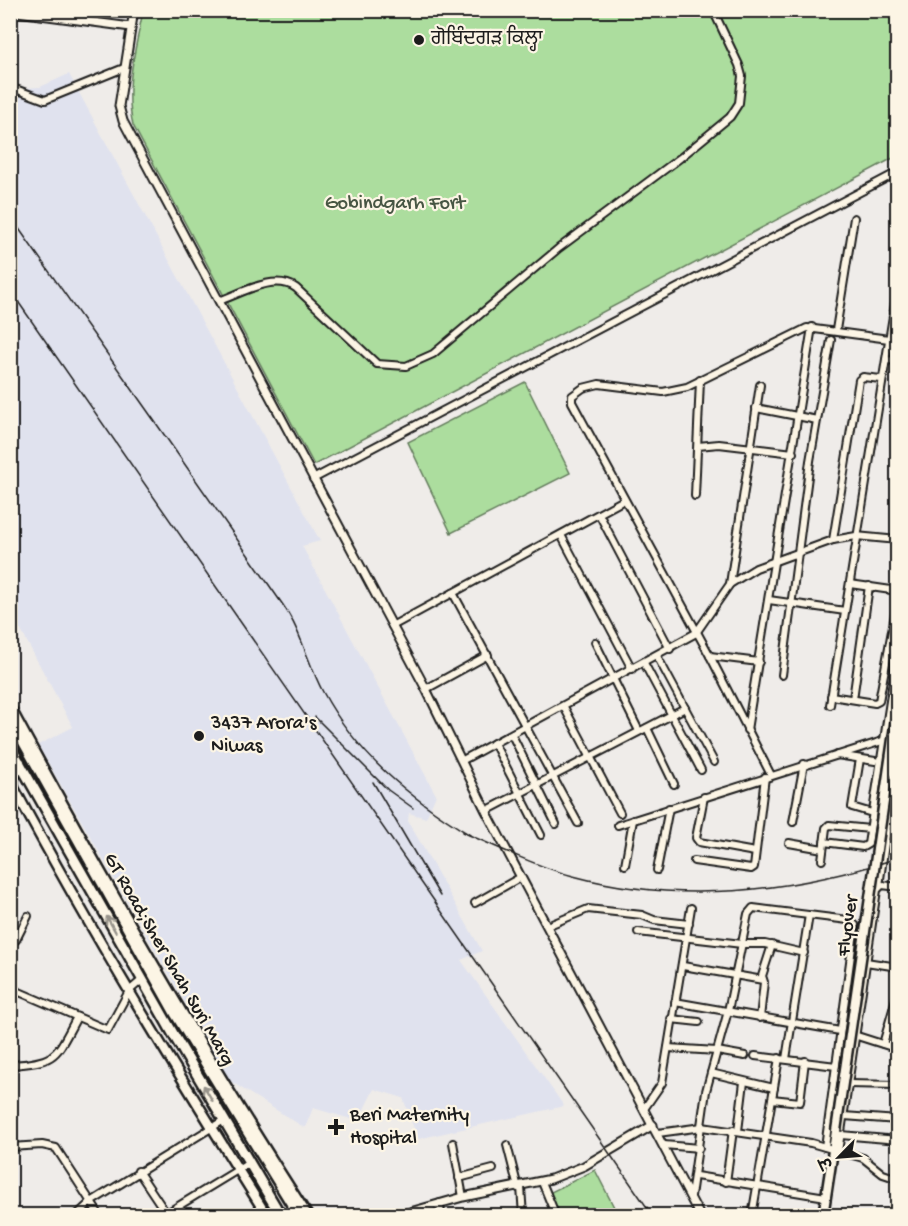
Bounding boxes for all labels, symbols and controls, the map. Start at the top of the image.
place label: ਗੋਬਿੰਦਗੜ ਕਿਲ੍ਹਾ [430,24,543,52]
marker: ਗੋਬਿੰਦਗੜ ਕਿਲ੍ਹਾ [412,33,426,47]
park label: Gobindgarh Fort [325,193,467,216]
place label: 3437 Arora's Niwas [210,713,317,759]
marker: 3437 Arora's Niwas [192,729,206,743]
street label: GT Road;Sher Shah Suri Marg [98,849,238,1071]
street label: Flyover [833,892,865,959]
one-way arrow [105,916,117,933]
one-way arrow [202,1085,214,1102]
place label: Beri Maternity Hospital [349,1105,469,1151]
marker: Beri Maternity Hospital [327,1118,345,1136]
north arrow [809,1127,869,1187]
text: उ [817,1152,840,1173]

